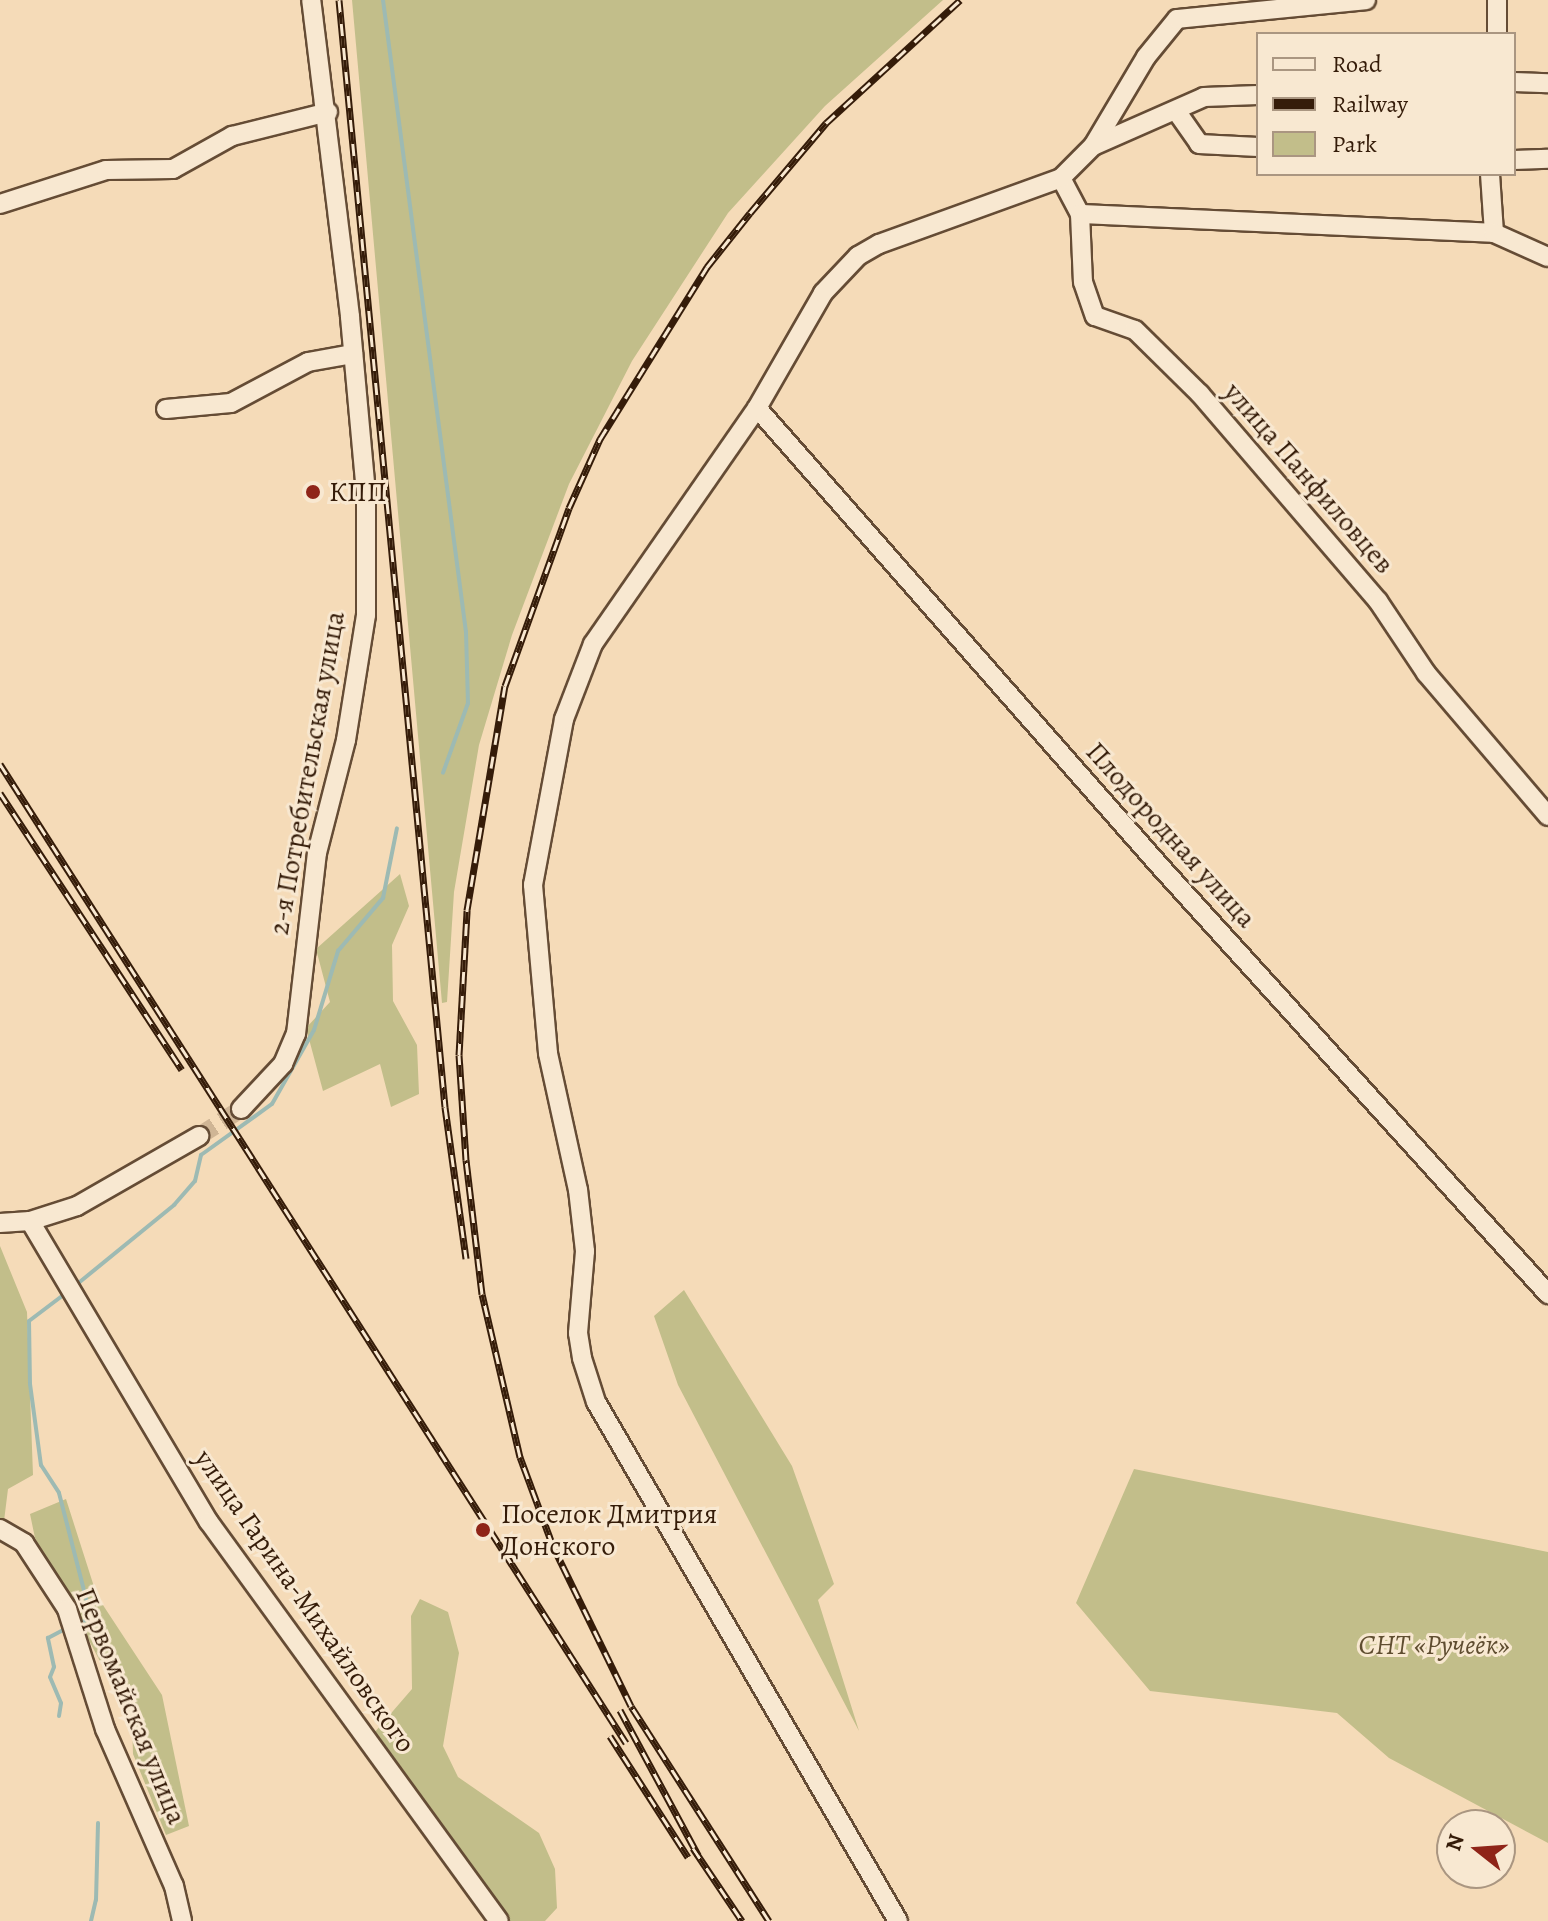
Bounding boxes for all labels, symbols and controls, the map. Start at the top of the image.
legend [1256,32,1516,176]
text: Road [1332,48,1382,80]
text: Railway [1332,88,1408,120]
text: Park [1332,128,1377,160]
street label: улица Панфиловцев [1217,376,1401,580]
place label: КПП [329,475,387,509]
marker: КПП [304,483,322,501]
street label: 2-я Потребительская улица [262,609,352,937]
street label: Плодородная улица [1079,735,1263,935]
street label: улица Гарина-Михайловского [187,1443,423,1759]
place label: Поселок Дмитрия Донского [501,1497,717,1563]
marker: Поселок Дмитрия Донского [472,1519,494,1541]
street label: Первомайская улица [68,1583,194,1829]
park label: СНТ «Ручеёк» [1358,1628,1510,1662]
north arrow [1436,1809,1516,1889]
text: N [1438,1831,1472,1855]

